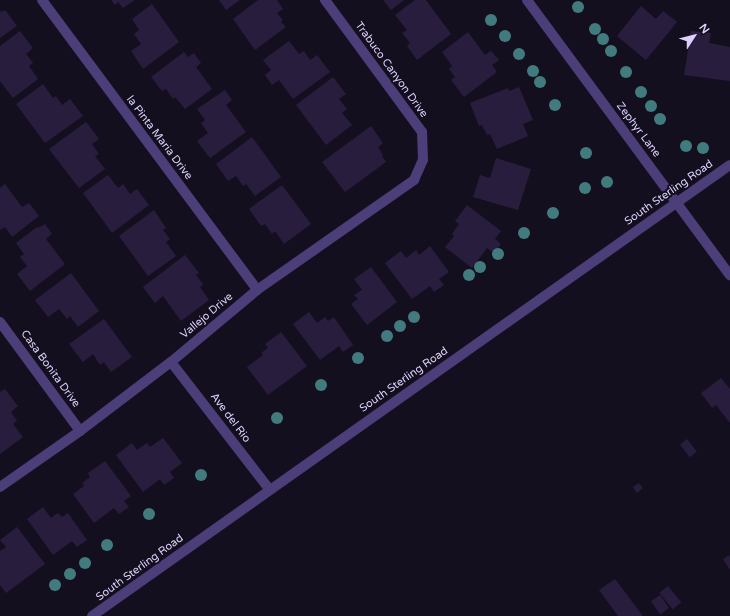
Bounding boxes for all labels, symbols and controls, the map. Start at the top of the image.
north arrow [674,16,714,56]
street label: Trabuco Canyon Drive [352,20,430,120]
text: N [696,21,712,36]
street label: la Pinta Maria Drive [123,93,195,183]
street label: Zephyr Lane [613,100,663,160]
street label: South Sterling Road [622,158,716,228]
street label: Vallejo Drive [178,290,236,342]
street label: Casa Bonita Drive [18,328,82,410]
street label: South Sterling Road [357,345,451,415]
street label: Ave del Rio [207,391,253,445]
street label: South Sterling Road [94,532,186,604]

